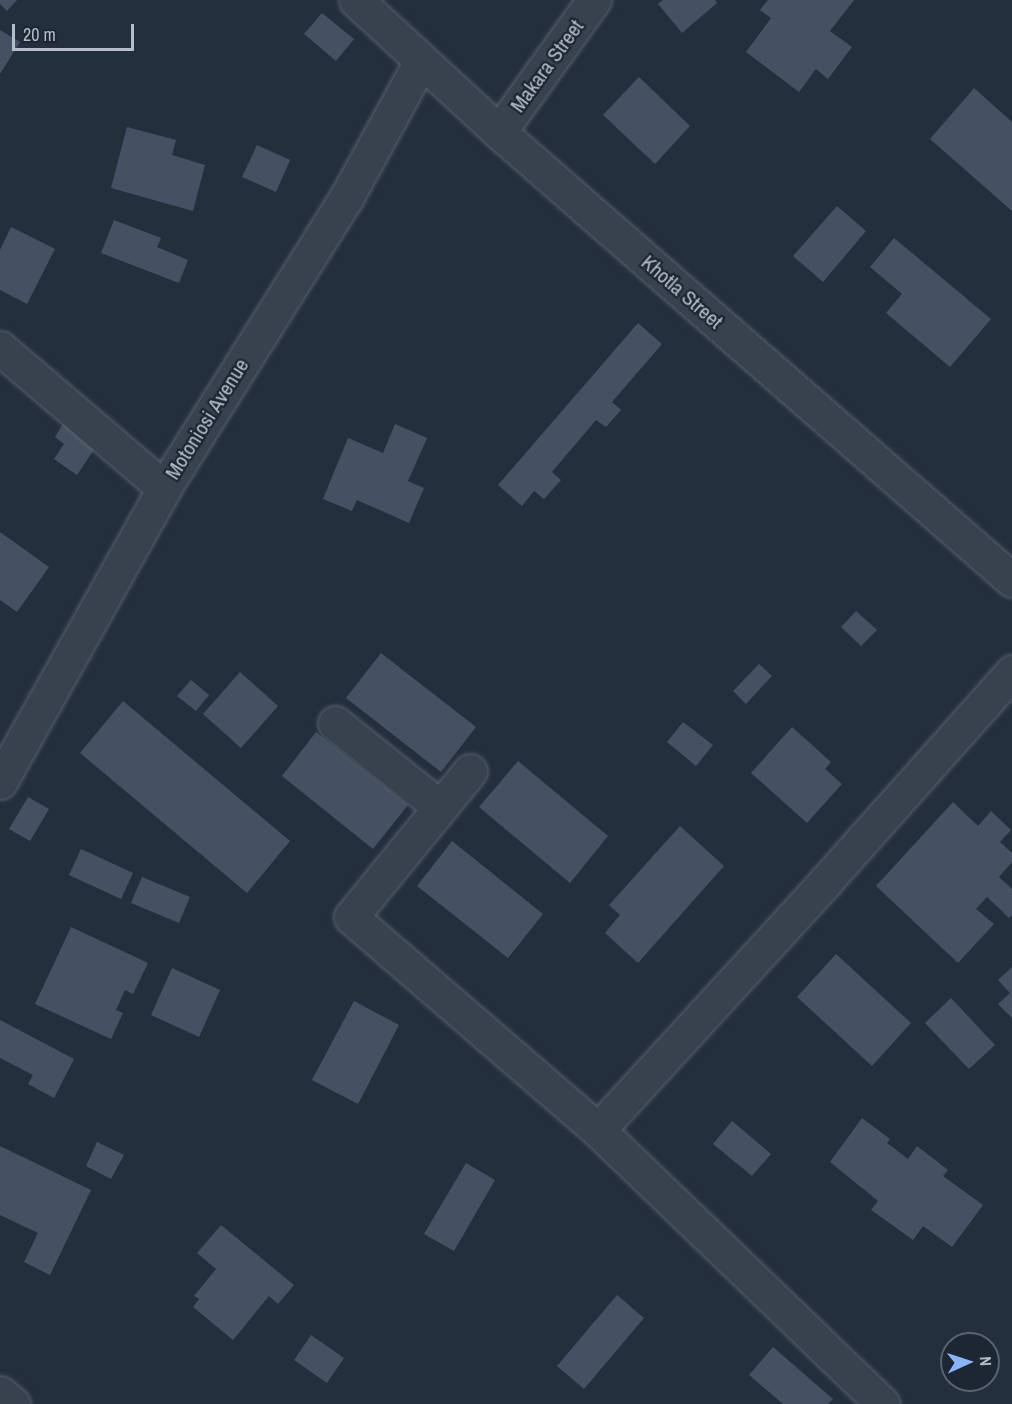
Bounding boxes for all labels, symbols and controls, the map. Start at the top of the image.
scale bar [15,12,136,50]
street label: Makara Street [505,15,589,117]
text: 20 m [23,22,56,47]
street label: Khotla Street [636,250,728,334]
street label: Motoniosi Avenue [160,354,254,484]
north arrow [940,1332,1000,1392]
text: N [975,1356,997,1366]

